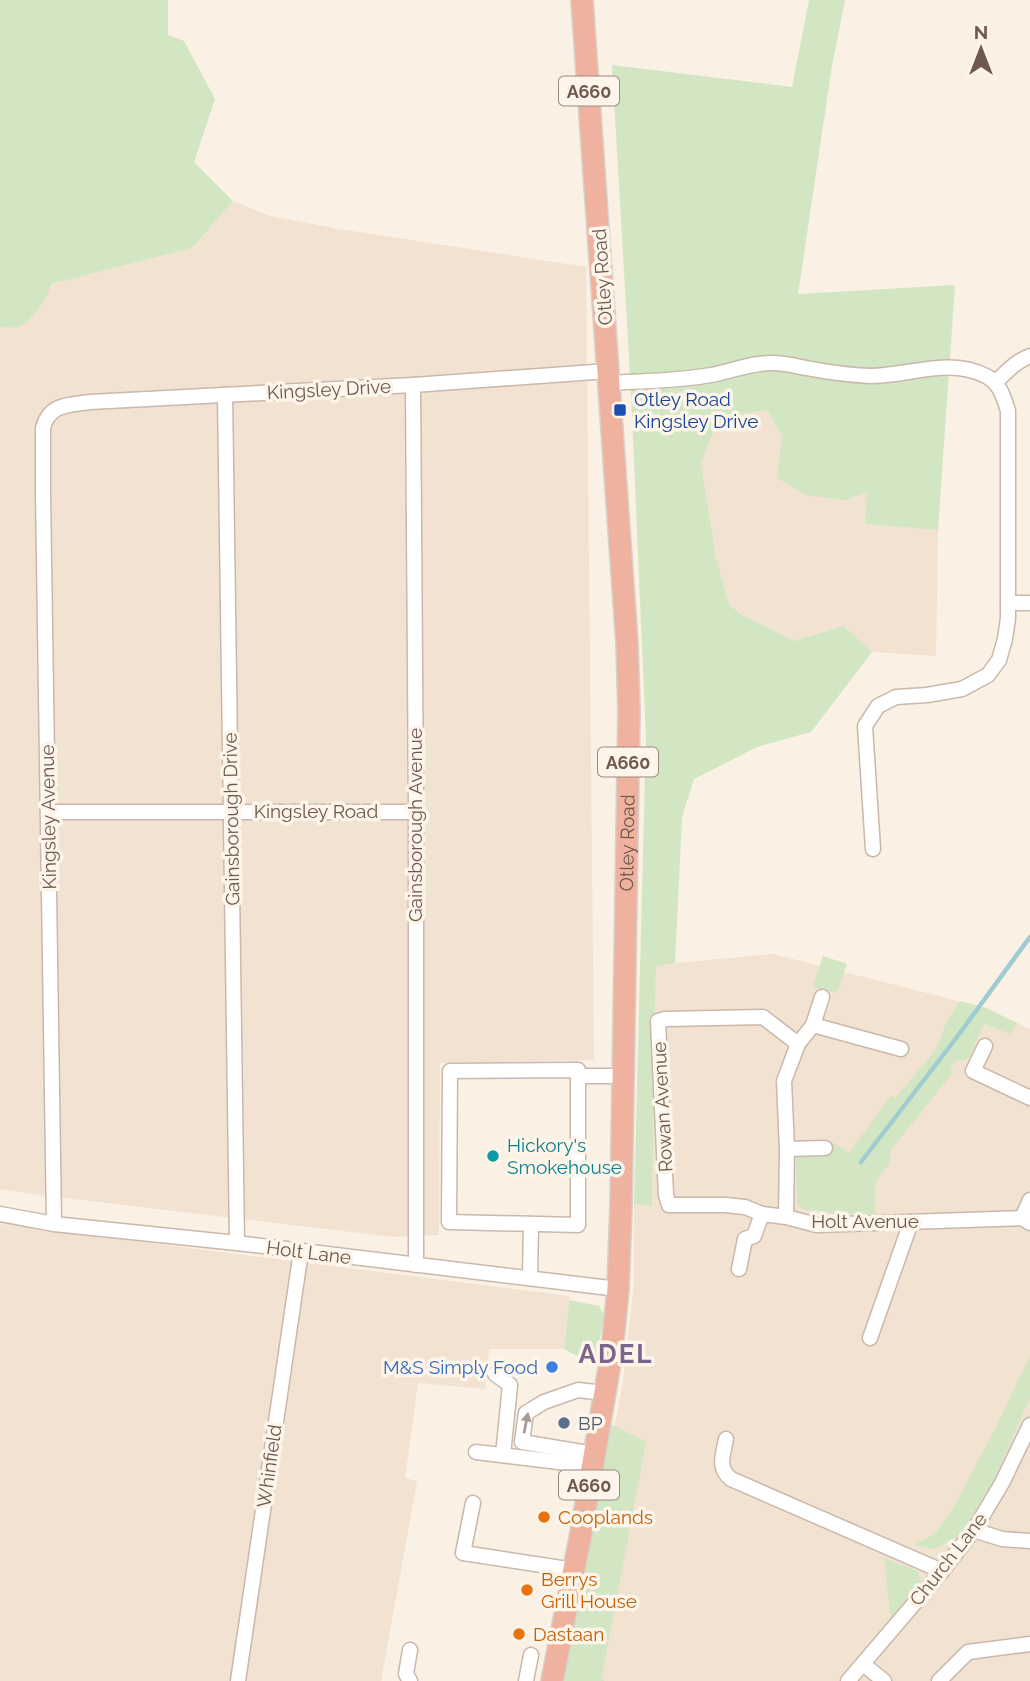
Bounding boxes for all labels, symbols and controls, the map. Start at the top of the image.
north arrow [946,14,1016,84]
text: N [974,21,988,43]
road number: A660 [559,76,619,106]
street label: Otley Road [588,228,616,326]
street label: Kingsley Drive [266,375,392,403]
place label: Otley Road Kingsley Drive [634,388,758,432]
marker: Otley Road Kingsley Drive [612,402,628,418]
street label: Gainsborough Avenue [404,728,426,922]
street label: Gainsborough Drive [218,732,244,906]
street label: Kingsley Avenue [36,744,60,890]
road number: A660 [598,748,658,776]
street label: Otley Road [615,794,639,891]
street label: Kingsley Road [254,800,378,822]
street label: Rowan Avenue [648,1041,676,1173]
place label: Hickory's Smokehouse [507,1134,622,1178]
marker: Hickory's Smokehouse [485,1148,501,1164]
street label: Holt Avenue [811,1210,919,1232]
street label: Holt Lane [265,1236,353,1268]
district label: ADEL [579,1339,653,1369]
place label: M&S Simply Food [383,1356,538,1378]
marker: M&S Simply Food [544,1359,560,1375]
one-way arrow [521,1412,532,1434]
place label: BP [578,1412,603,1434]
marker: BP [556,1415,572,1431]
street label: Whinfield [252,1423,286,1509]
road number: A660 [559,1470,619,1500]
place label: Cooplands [558,1506,653,1528]
street label: Church Lane [905,1508,991,1610]
marker: Cooplands [536,1509,552,1525]
place label: Berrys Grill House [541,1568,637,1612]
marker: Berrys Grill House [519,1582,535,1598]
place label: Dastaan [533,1623,604,1645]
marker: Dastaan [511,1626,527,1642]

